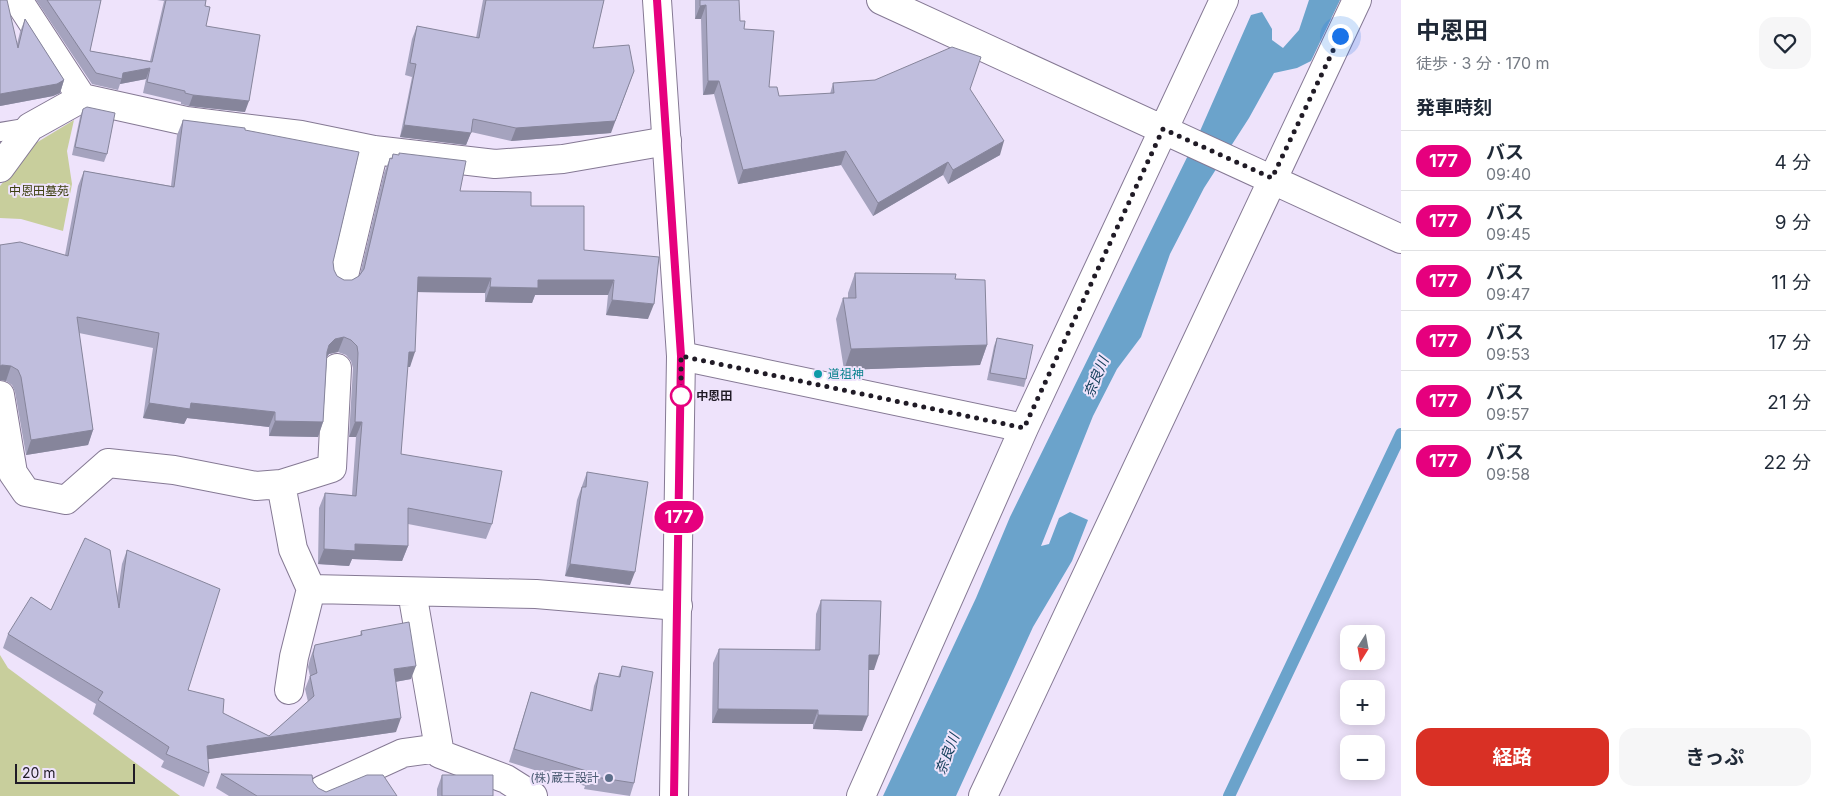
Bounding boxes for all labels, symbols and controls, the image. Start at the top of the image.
text: 中恩田 [1416,16,1488,45]
button: heart [1759,17,1811,69]
your location [1328,24,1353,49]
text: 徒歩 · 3 分 · 170 m [1416,53,1550,73]
text: 発車時刻 [1416,96,1492,119]
text: バス [1486,141,1524,164]
text: 177 [1429,150,1458,171]
text: 4 分 [1774,151,1811,174]
text: 09:40 [1486,164,1531,184]
park label: 中恩田墓苑 [9,183,69,198]
text: バス [1486,201,1524,224]
text: 177 [1429,210,1458,231]
text: 9 分 [1775,211,1811,234]
text: 09:45 [1486,224,1531,244]
text: バス [1486,261,1524,284]
text: 177 [1429,270,1458,291]
text: 11 分 [1771,271,1811,294]
text: 09:47 [1486,284,1530,304]
text: バス [1486,321,1524,344]
text: 177 [1429,330,1458,351]
text: 17 分 [1768,331,1811,354]
text: 09:53 [1486,344,1530,364]
water label: 奈良川 [1080,352,1112,399]
place label: 道祖神 [828,366,864,381]
marker: 道祖神 [812,368,824,380]
text: バス [1486,381,1524,404]
marker: 中恩田 [670,385,692,407]
place label: 中恩田 [696,388,732,403]
text: 177 [1429,390,1458,411]
text: 21 分 [1767,391,1811,414]
text: 09:57 [1486,404,1529,424]
text: バス [1486,441,1524,464]
text: 177 [1429,450,1458,471]
text: 22 分 [1763,451,1811,474]
text: 09:58 [1486,464,1530,484]
line badge: 177 [650,501,708,533]
text: 177 [664,506,694,527]
north arrow [1340,625,1385,670]
map controls [1340,625,1385,780]
button: + [1340,680,1385,725]
button: 経路 [1416,728,1609,786]
button: きっぷ [1619,728,1811,786]
water label: 奈良川 [931,729,963,776]
button: − [1340,735,1385,780]
scale bar [15,761,135,784]
text: 20 m [22,764,56,781]
place label: (株)蔵王設計 [530,770,599,785]
marker: (株)蔵王設計 [603,772,615,784]

